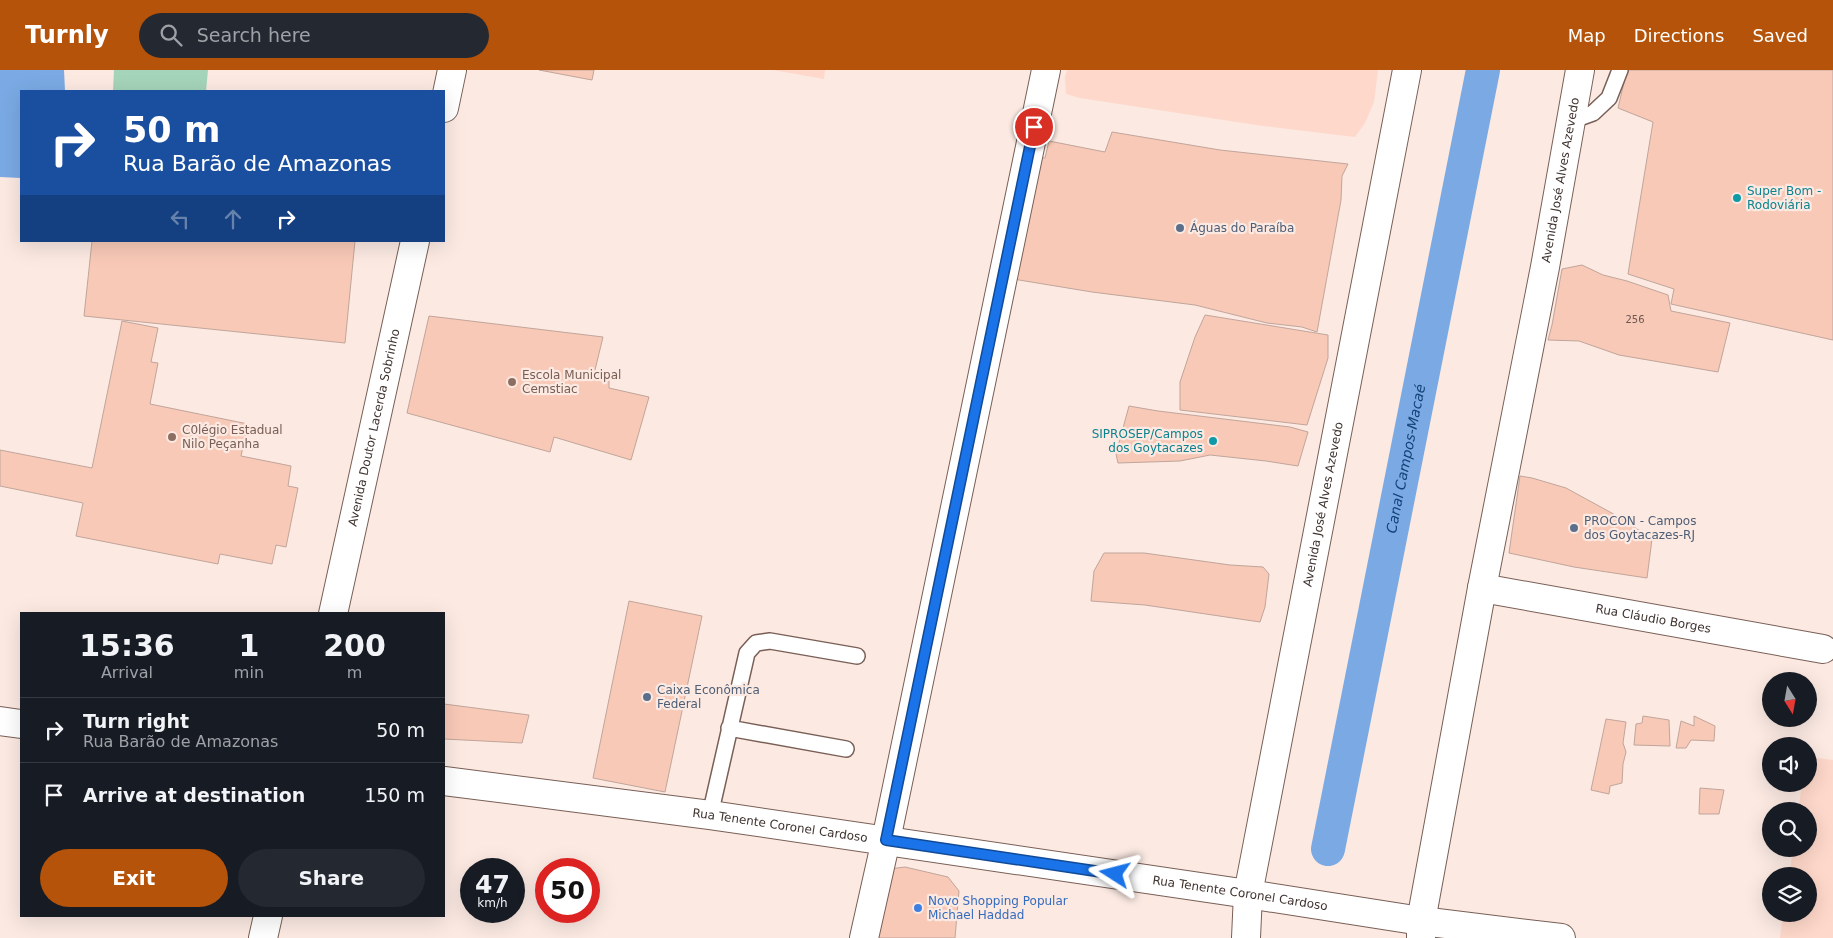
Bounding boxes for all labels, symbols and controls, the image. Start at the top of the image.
search box [139,13,489,58]
text: Turnly [25,21,109,49]
icon: search [157,21,185,49]
text: Search here [197,24,311,46]
text: Map [1568,25,1606,46]
text: Directions [1634,25,1724,46]
text: Saved [1752,25,1808,46]
street label: Avenida José Alves Azevedo [1539,96,1582,264]
pin [1013,106,1055,148]
icon: right [40,110,105,175]
text: 50 m [123,110,220,150]
icon: arrive [1020,113,1048,141]
text: Rua Barão de Amazonas [123,151,392,176]
place label: Super Bom - Rodoviária [1747,184,1821,212]
marker: Super Bom - Rodoviária [1731,192,1743,204]
icon: left [166,205,194,233]
icon: ahead [219,205,247,233]
icon: right [272,205,300,233]
place label: Águas do Paraíba [1190,220,1294,235]
marker: Águas do Paraíba [1174,222,1186,234]
house number: 256 [1625,314,1645,325]
street label: Avenida Doutor Lacerda Sobrinho [346,327,403,528]
place label: Escola Municipal Cemstiac [522,368,621,396]
marker: Escola Municipal Cemstiac [506,376,518,388]
water label: Canal Campos-Macaé [1383,382,1428,535]
street label: Avenida José Alves Azevedo [1300,421,1346,588]
place label: C0légio Estadual Nilo Peçanha [182,423,283,451]
place label: SIPROSEP/Campos dos Goytacazes [1092,427,1203,455]
marker: C0légio Estadual Nilo Peçanha [166,431,178,443]
marker: SIPROSEP/Campos dos Goytacazes [1207,435,1219,447]
place label: PROCON - Campos dos Goytacazes-RJ [1584,514,1696,542]
marker: PROCON - Campos dos Goytacazes-RJ [1568,522,1580,534]
street label: Rua Cláudio Borges [1594,601,1712,636]
text: 15:36 [79,628,175,663]
text: 1 [238,628,259,663]
text: 200 [323,628,386,663]
text: Arrival [101,663,153,682]
text: min [234,663,264,682]
text: m [347,663,362,682]
north arrow [1762,672,1818,728]
map controls [1762,672,1817,922]
place label: Caixa Econômica Federal [657,683,760,711]
marker: Caixa Econômica Federal [641,691,653,703]
text: Turn right [83,710,189,732]
icon: right [40,716,68,744]
text: 50 m [376,719,425,741]
text: Rua Barão de Amazonas [83,732,278,751]
button: sound [1762,737,1817,792]
icon: arrive [40,781,68,809]
text: Arrive at destination [83,784,305,806]
text: 150 m [364,784,425,806]
button: search [1762,802,1817,857]
street label: Rua Tenente Coronel Cardoso [692,806,869,845]
position arrow [1088,847,1140,899]
button: Exit [40,849,228,907]
button: Share [238,849,425,907]
speed limit sign: 50 [535,858,600,923]
button: layers [1762,867,1817,922]
text: 47 [475,870,510,899]
street label: Rua Tenente Coronel Cardoso [1152,873,1329,913]
place label: Novo Shopping Popular Michael Haddad [928,894,1068,922]
text: km/h [477,896,508,910]
marker: Novo Shopping Popular Michael Haddad [912,902,924,914]

